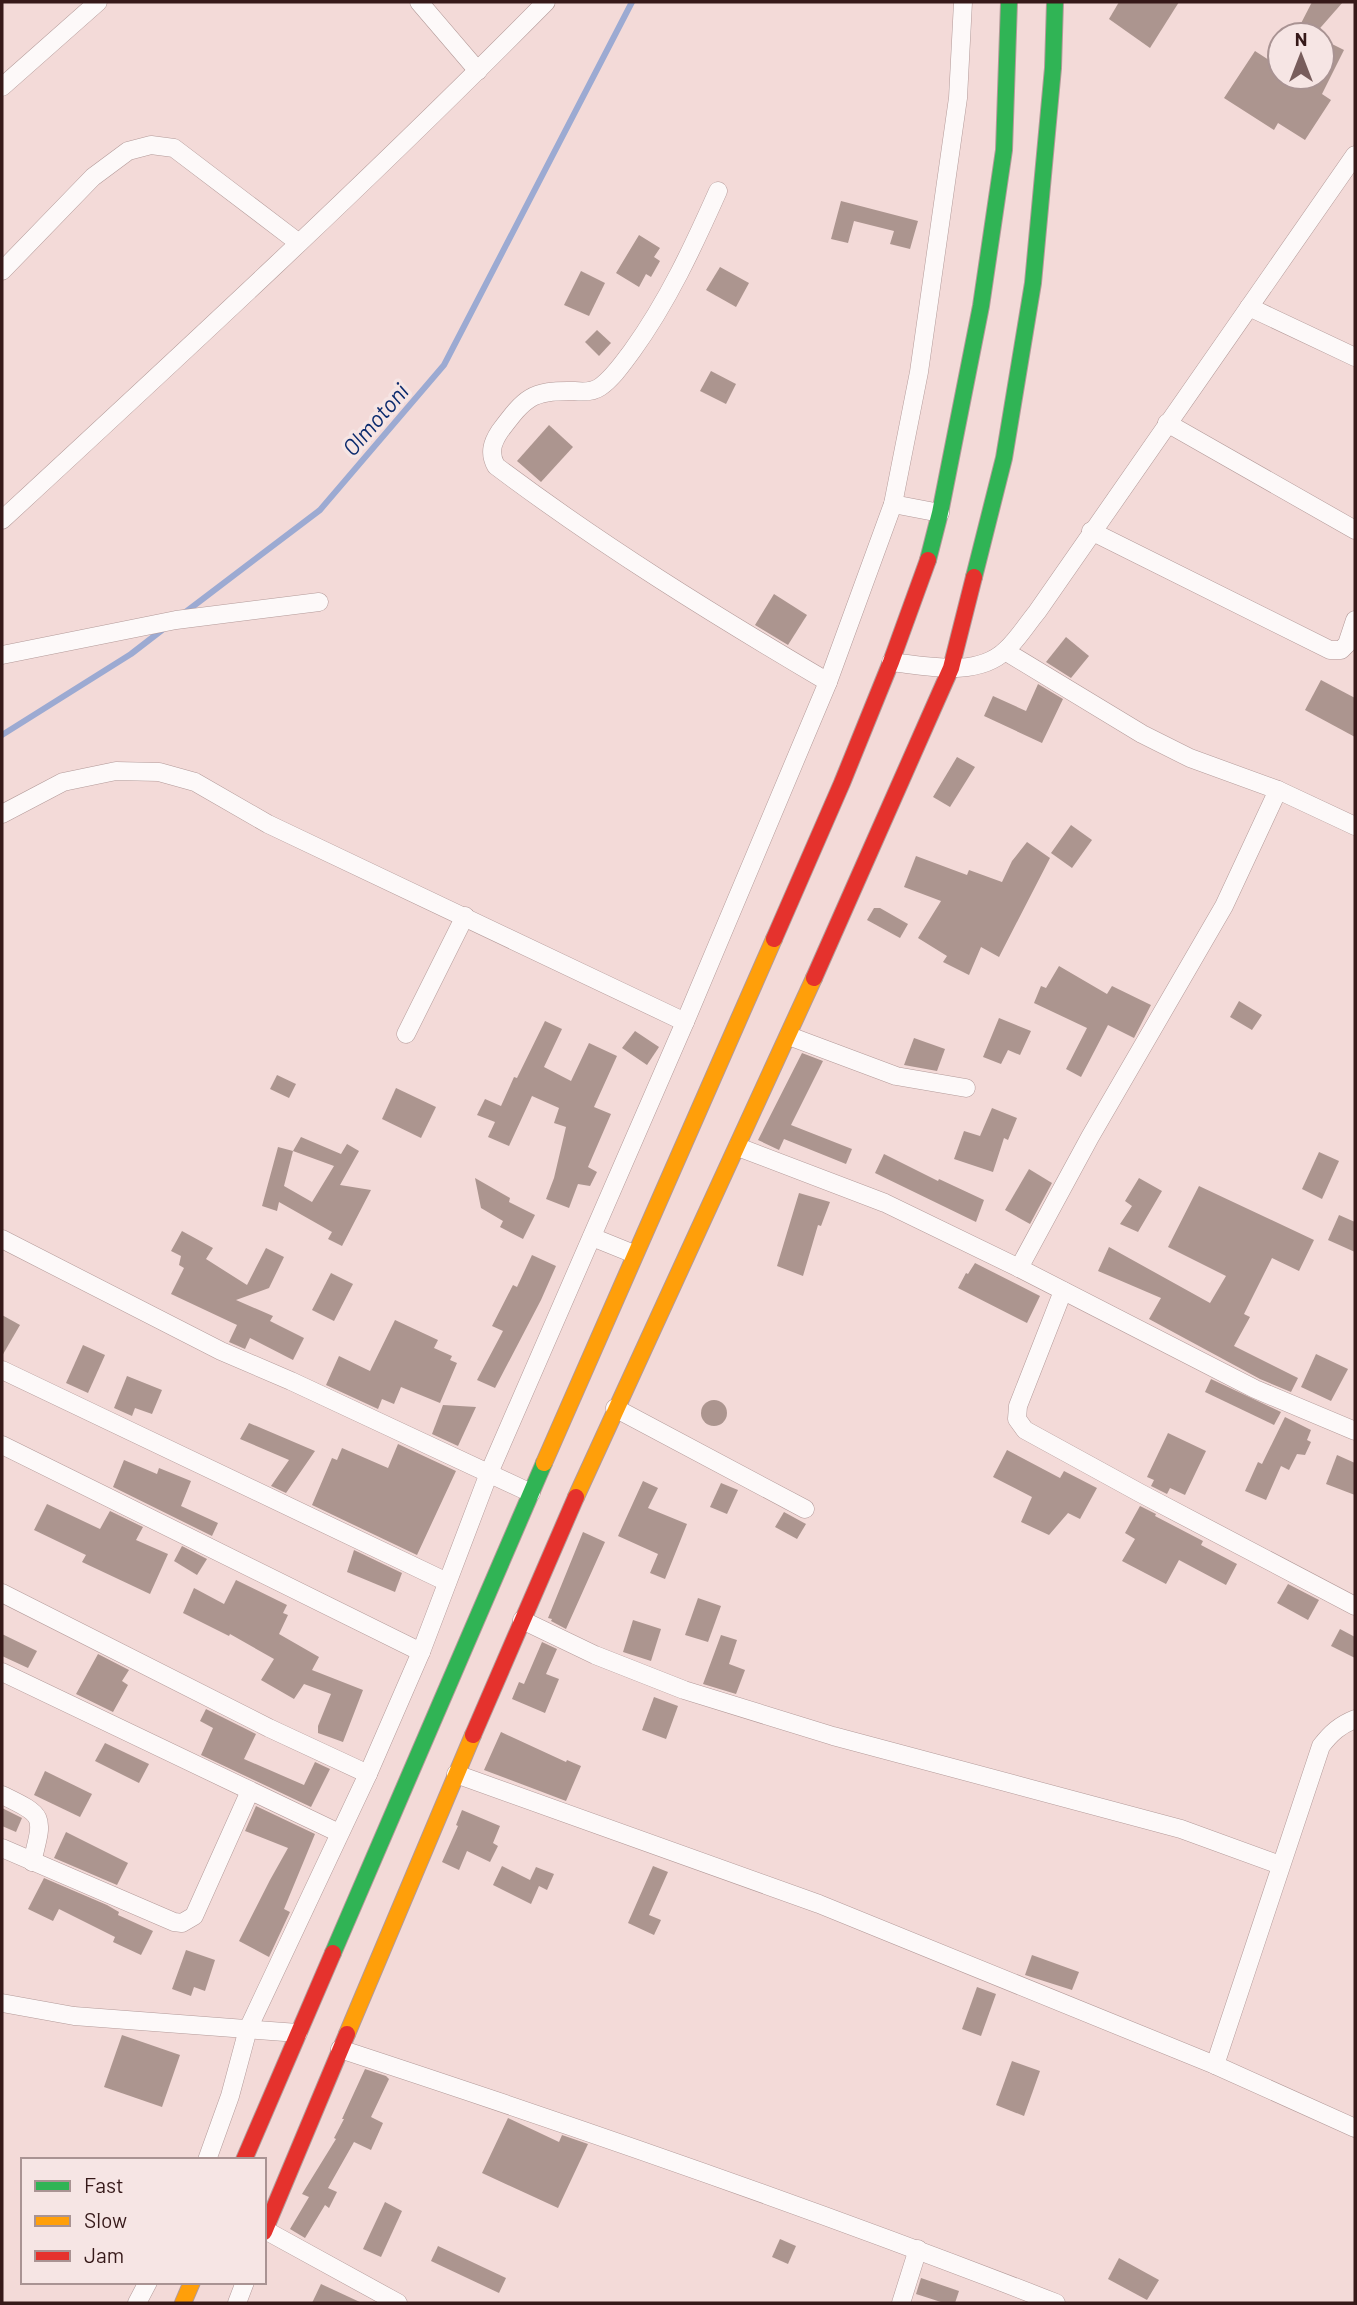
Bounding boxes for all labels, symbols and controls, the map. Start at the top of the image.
north arrow [1266,21,1336,91]
text: N [1295,27,1307,50]
water label: Olmotoni [336,377,414,461]
legend [21,2158,266,2284]
text: Fast [84,2172,124,2197]
text: Slow [84,2207,127,2232]
text: Jam [84,2242,124,2267]

